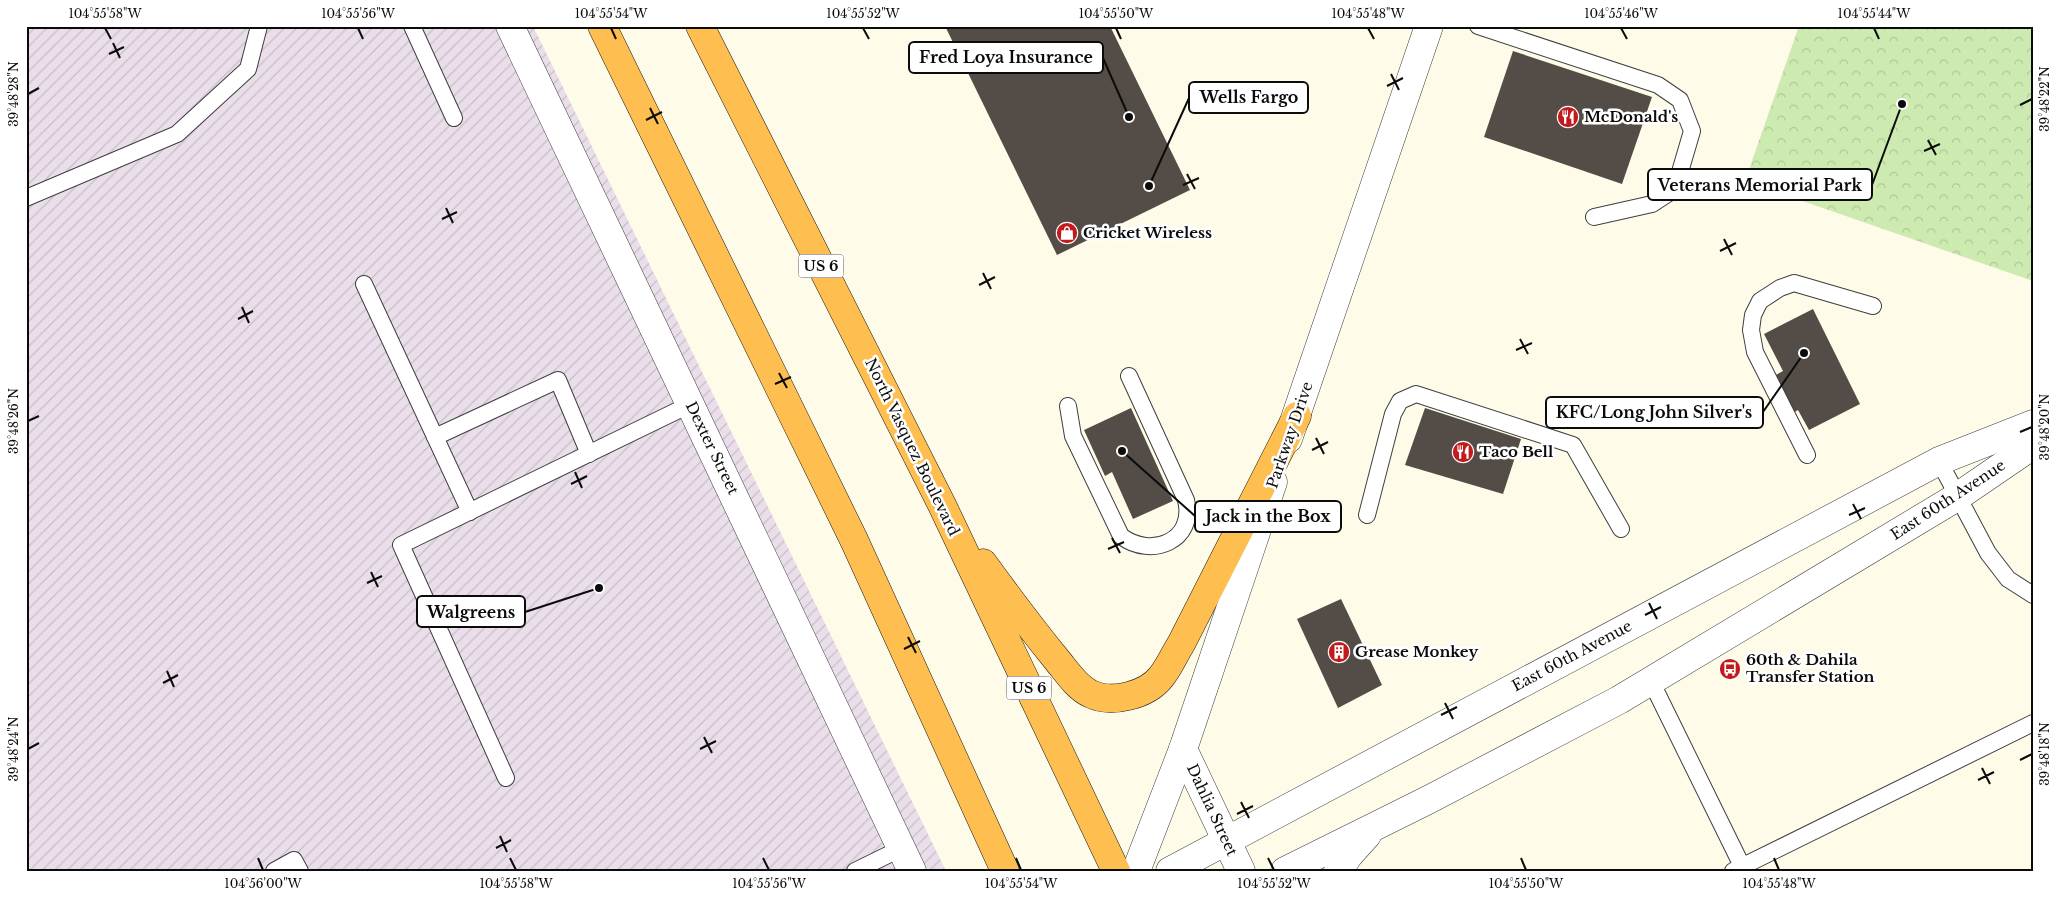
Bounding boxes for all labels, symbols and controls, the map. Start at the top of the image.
text: 104°55'58"W [68,6,142,21]
text: 104°55'56"W [321,6,396,21]
text: 104°55'54"W [575,6,648,21]
text: 104°55'52"W [826,6,901,21]
text: 104°55'50"W [1079,6,1154,21]
text: 104°55'48"W [1331,6,1405,21]
text: 104°55'46"W [1584,6,1659,21]
text: 104°55'44"W [1838,6,1911,21]
callout: Fred Loya Insurance [909,42,1103,73]
text: Fred Loya Insurance [919,47,1093,67]
text: 39°48'28"N [6,61,21,127]
text: 39°48'22"N [2037,66,2052,132]
callout: Wells Fargo [1189,82,1308,113]
text: Wells Fargo [1199,87,1298,107]
restaurant icon: McDonald's [1556,105,1580,129]
place label: McDonald's [1584,107,1678,126]
callout: Veterans Memorial Park [1648,169,1872,200]
text: Veterans Memorial Park [1657,175,1863,195]
shop icon: Cricket Wireless [1055,221,1079,245]
place label: Cricket Wireless [1083,223,1212,242]
road number: US 6 [798,255,844,278]
street label: North Vasquez Boulevard [861,355,964,539]
street label: Parkway Drive [1262,379,1317,491]
text: 39°48'26"N [6,388,21,454]
text: 39°48'20"N [2037,393,2052,460]
callout: KFC/Long John Silver's [1546,397,1763,428]
street label: Dexter Street [682,398,743,498]
text: KFC/Long John Silver's [1556,402,1752,422]
restaurant icon: Taco Bell [1451,440,1475,464]
place label: Taco Bell [1479,442,1554,461]
street label: East 60th Avenue [1887,455,2009,544]
callout: Jack in the Box [1195,501,1341,532]
text: Jack in the Box [1202,506,1331,526]
callout: Walgreens [417,596,525,627]
text: Walgreens [426,602,515,622]
street label: East 60th Avenue [1509,616,1635,695]
building icon: Grease Monkey [1327,640,1351,664]
place label: Grease Monkey [1355,642,1478,661]
place label: 60th & Dahila Transfer Station [1746,650,1875,686]
bus stop icon: 60th & Dahila Transfer Station [1718,657,1742,681]
road number: US 6 [1006,676,1052,700]
text: 39°48'24"N [6,716,21,782]
text: 39°48'18"N [2037,722,2052,786]
street label: Dahlia Street [1183,761,1242,859]
text: 104°56'00"W [224,876,303,891]
text: 104°55'58"W [479,876,553,891]
text: 104°55'56"W [732,876,807,891]
text: 104°55'54"W [985,876,1058,891]
text: 104°55'52"W [1237,876,1312,891]
text: 104°55'50"W [1489,876,1564,891]
text: 104°55'48"W [1742,876,1816,891]

